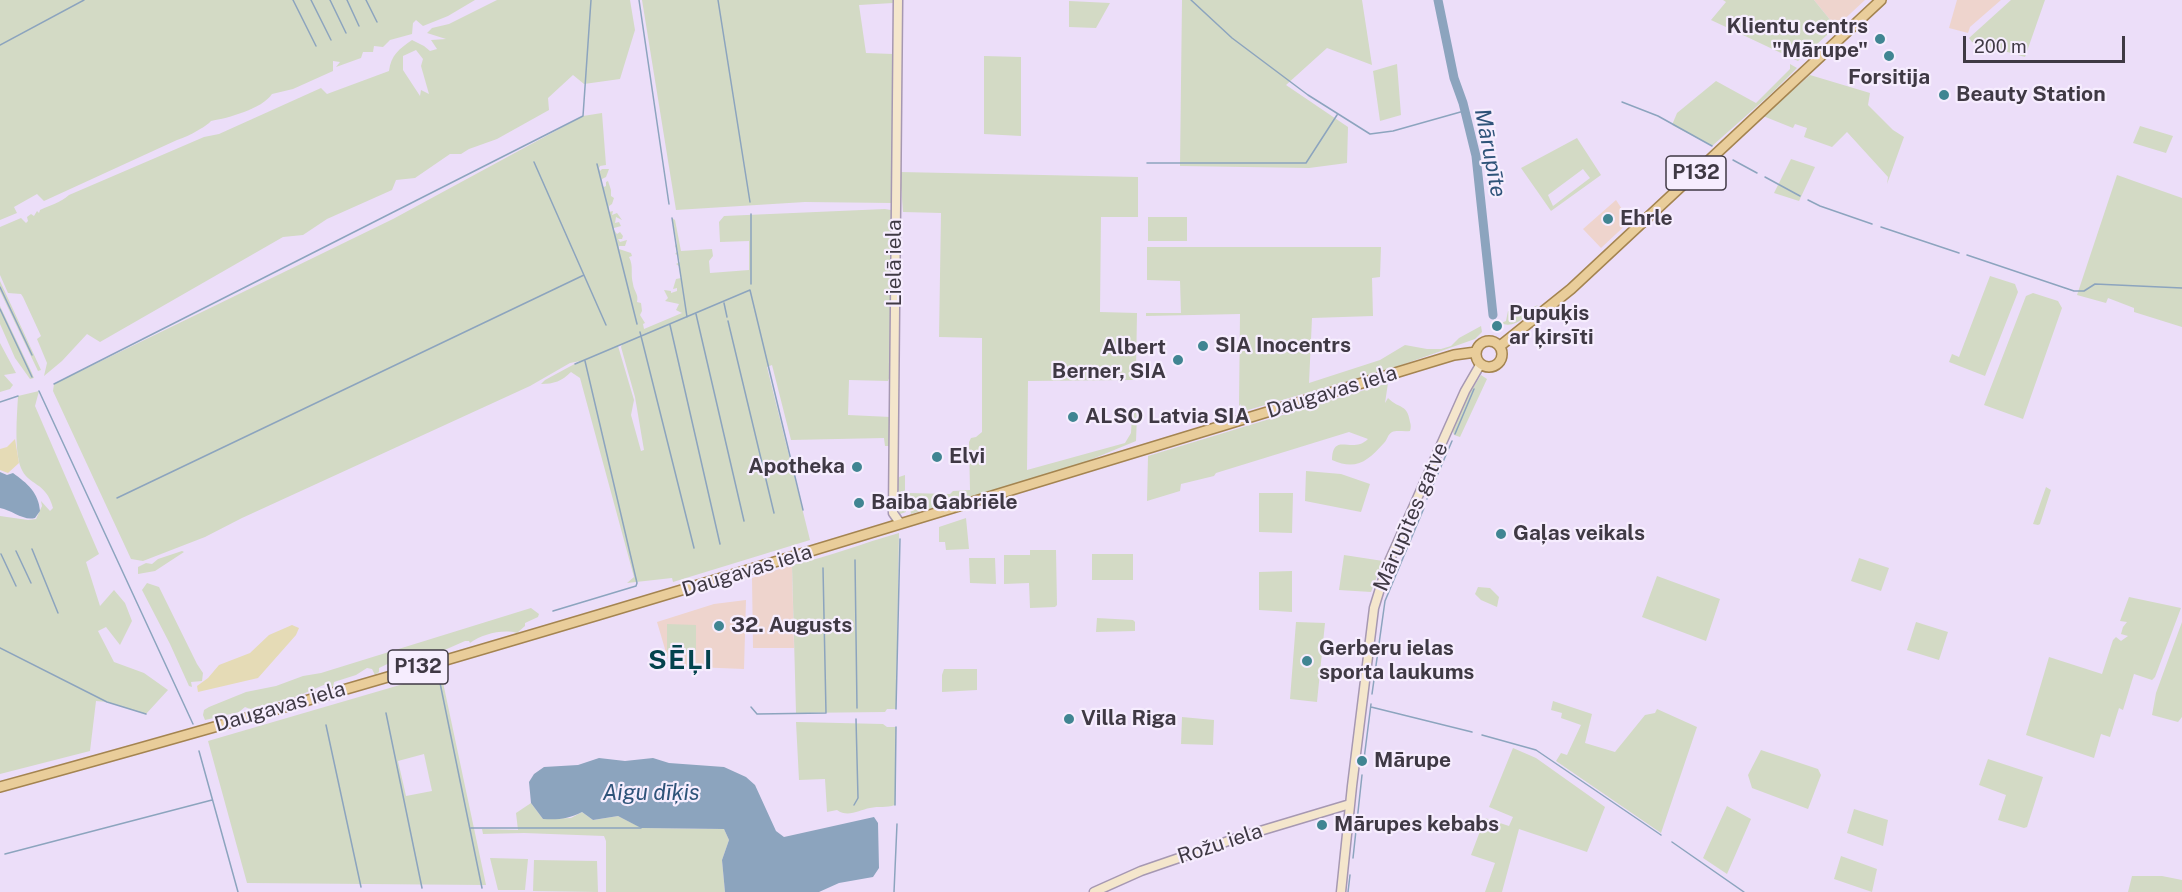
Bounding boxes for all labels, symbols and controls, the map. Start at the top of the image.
place label: Klientu centrs "Mārupe" [1726,14,1868,64]
scale bar [1966,24,2128,62]
marker: Klientu centrs "Mārupe" [1873,32,1887,46]
text: 200 m [1974,36,2027,57]
marker: Forsitija [1882,49,1896,63]
place label: Forsitija [1848,65,1930,91]
place label: Beauty Station [1956,82,2106,108]
marker: Beauty Station [1937,88,1951,102]
water label: Mārupīte [1468,107,1512,199]
road number: P132 [1666,156,1726,190]
place label: Ehrle [1620,206,1673,232]
marker: Ehrle [1601,212,1615,226]
street label: Lielā iela [882,219,908,307]
place label: Pupuķis ar ķirsīti [1509,301,1594,351]
marker: Pupuķis ar ķirsīti [1490,319,1504,333]
place label: SIA Inocentrs [1215,333,1351,359]
place label: Albert Berner, SIA [1052,335,1166,385]
marker: SIA Inocentrs [1196,339,1210,353]
marker: Albert Berner, SIA [1171,353,1185,367]
street label: Daugavas iela [1264,360,1400,424]
place label: ALSO Latvia SIA [1085,404,1250,430]
marker: ALSO Latvia SIA [1066,410,1080,424]
street label: Mārupītes gatve [1368,439,1454,595]
place label: Elvi [949,444,985,470]
marker: Elvi [930,450,944,464]
place label: Apotheka [748,454,845,480]
marker: Apotheka [850,460,864,474]
place label: Baiba Gabriēle [871,490,1018,516]
marker: Baiba Gabriēle [852,496,866,510]
place label: Gaļas veikals [1513,521,1645,547]
marker: Gaļas veikals [1494,527,1508,541]
street label: Daugavas iela [679,539,815,603]
place label: 32. Augusts [731,613,852,639]
marker: 32. Augusts [712,619,726,633]
place label: Gerberu ielas sporta laukums [1319,636,1474,686]
district label: SĒĻI [648,645,714,677]
road number: P132 [388,650,448,684]
marker: Gerberu ielas sporta laukums [1300,654,1314,668]
street label: Daugavas iela [212,676,348,738]
place label: Villa Riga [1081,706,1176,732]
marker: Villa Riga [1062,712,1076,726]
place label: Mārupe [1374,748,1451,774]
marker: Mārupe [1355,754,1369,768]
water label: Aigu dīķis [602,780,700,806]
place label: Mārupes kebabs [1334,812,1499,838]
street label: Rožu iela [1174,818,1266,870]
marker: Mārupes kebabs [1315,818,1329,832]

